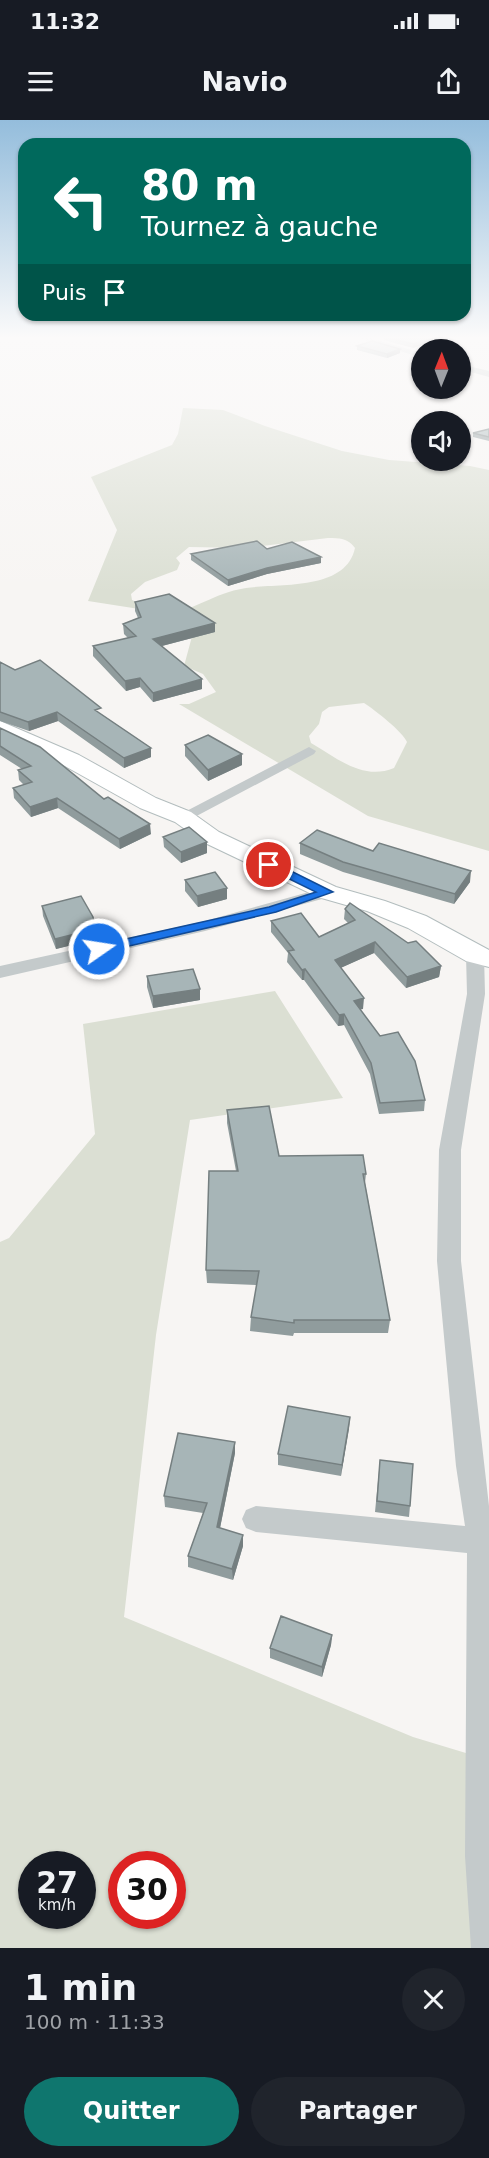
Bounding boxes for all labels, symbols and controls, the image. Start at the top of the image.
text: 11:32 [30,9,100,34]
icon: menu [24,65,57,98]
icon: share [432,65,465,98]
text: Navio [201,66,288,97]
text: 80 m [141,161,258,210]
icon: left [42,162,120,240]
text: Tournez à gauche [141,211,378,242]
icon: arrive [98,276,131,309]
text: Puis [42,280,86,305]
north arrow [411,339,471,399]
map controls [411,339,471,471]
button: sound [411,411,471,471]
pin [243,839,294,890]
icon: arrive [252,848,285,881]
position arrow [67,917,131,981]
speed limit sign: 30 [108,1851,186,1929]
text: 27 [36,1865,78,1900]
text: km/h [38,1896,76,1914]
text: 1 min [24,1967,137,2008]
button: close [402,1968,465,2031]
text: 100 m · 11:33 [24,2010,165,2034]
button: Quitter [24,2077,239,2146]
button: Partager [251,2077,465,2146]

